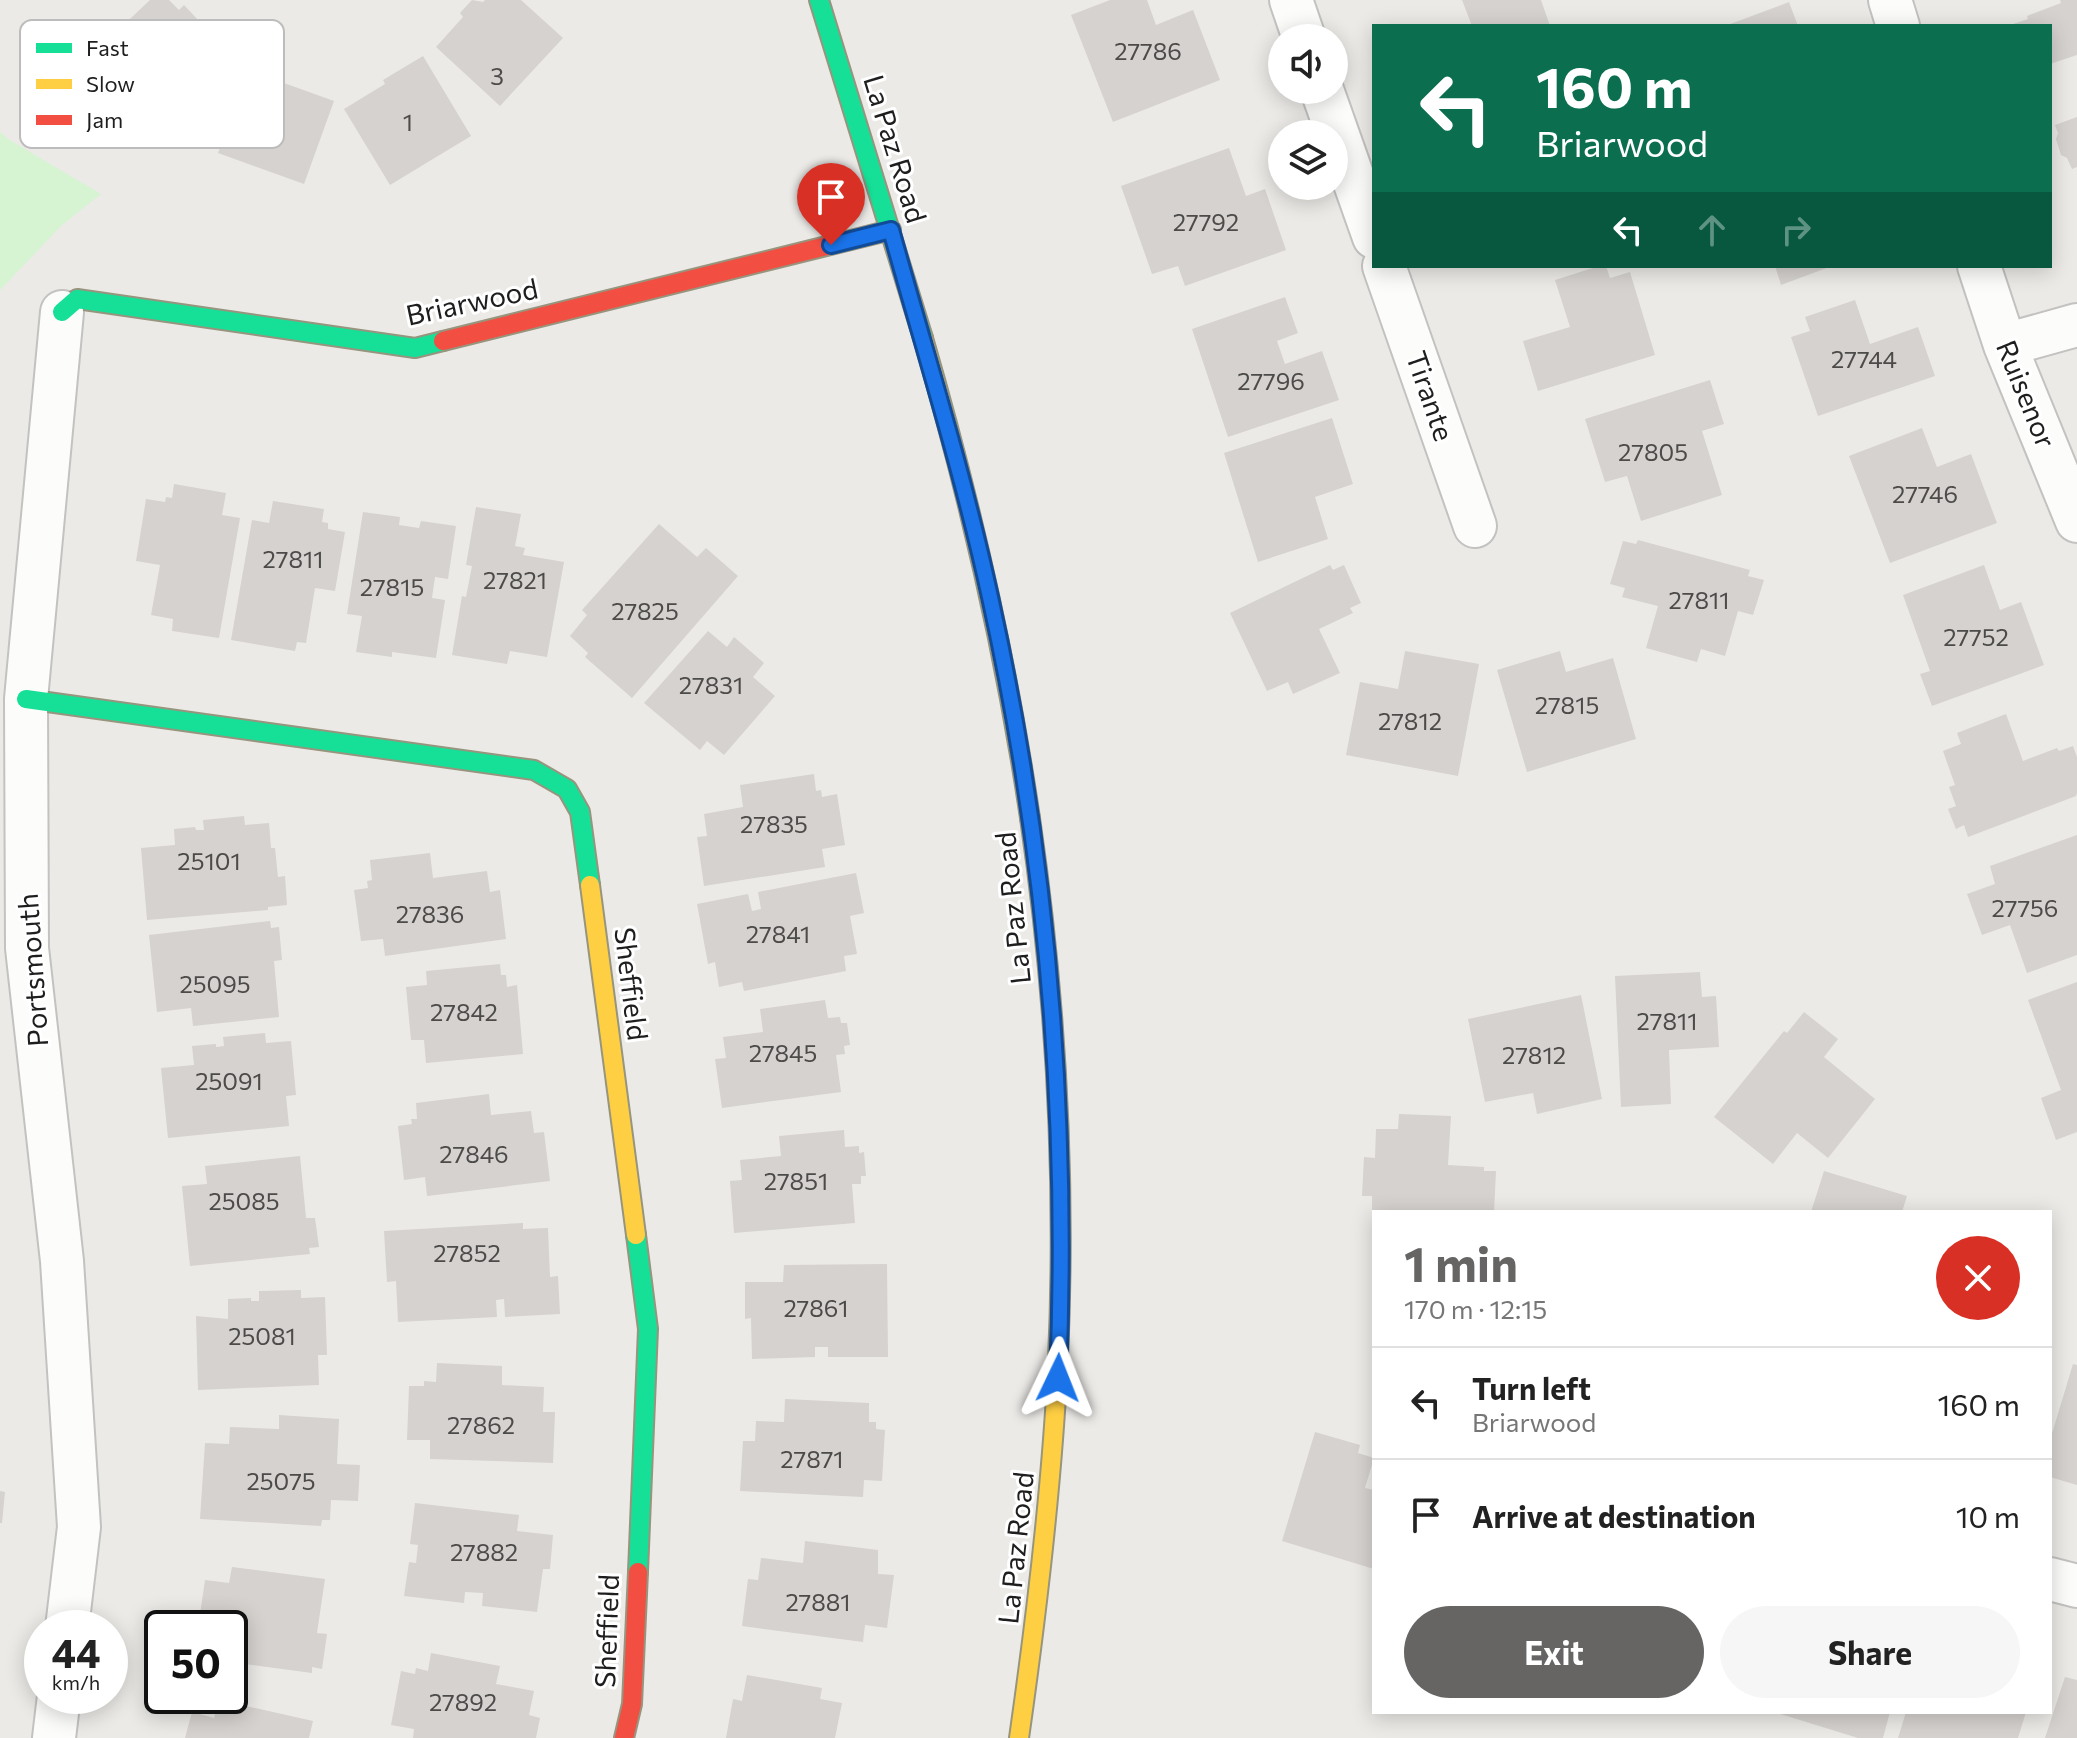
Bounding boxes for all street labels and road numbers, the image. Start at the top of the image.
street label: La Paz Road [857,71,935,227]
street label: Briarwood [403,270,541,332]
street label: Ruisenor [1990,335,2064,452]
street label: Tirante [1400,346,1462,445]
street label: La Paz Road [987,830,1037,986]
street label: Portsmouth [10,892,54,1048]
street label: Sheffield [608,925,656,1042]
street label: La Paz Road [990,1470,1040,1626]
street label: Sheffield [587,1574,625,1688]

